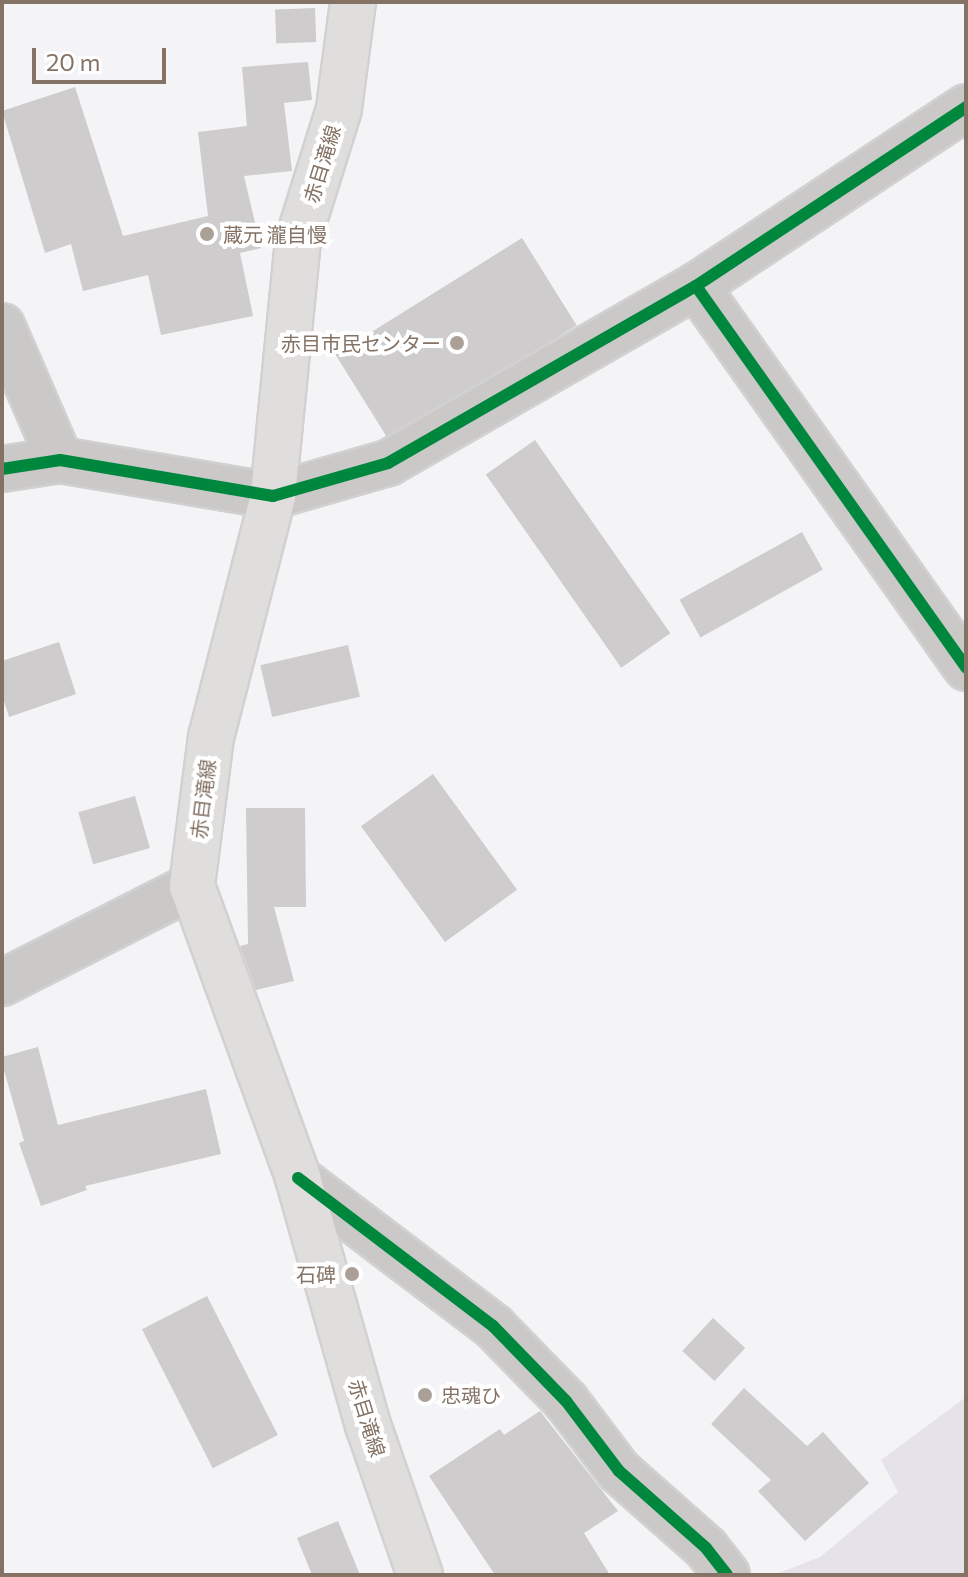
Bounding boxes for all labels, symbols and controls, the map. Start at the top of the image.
scale bar [36,32,170,82]
text: 20 m [46,47,100,76]
street label: 赤目滝線 [299,122,345,206]
place label: 蔵元 瀧自慢 [223,222,327,246]
marker: 蔵元 瀧自慢 [198,225,216,243]
place label: 赤目市民センター [281,331,441,355]
marker: 赤目市民センター [448,334,466,352]
street label: 赤目滝線 [186,758,220,840]
place label: 石碑 [296,1262,336,1286]
marker: 石碑 [343,1265,361,1283]
street label: 赤目滝線 [344,1376,390,1460]
place label: 忠魂ひ [441,1383,501,1407]
marker: 忠魂ひ [416,1386,434,1404]

